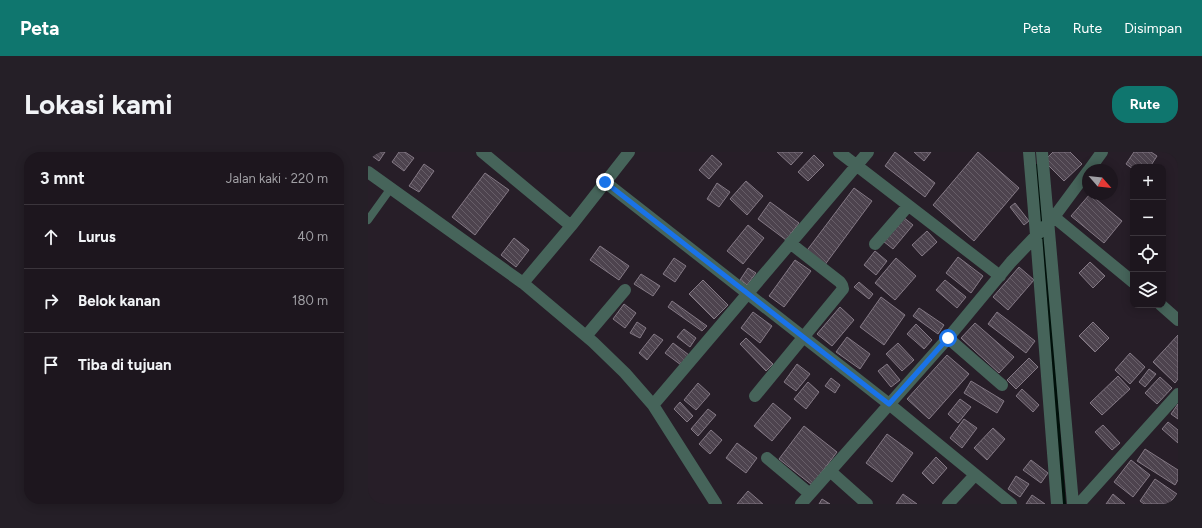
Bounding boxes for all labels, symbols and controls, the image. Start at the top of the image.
text: Peta [20,17,59,40]
text: Peta [1023,20,1051,37]
text: Rute [1073,20,1102,37]
text: Disimpan [1124,20,1182,37]
button: Rute [1112,86,1178,123]
text: Lokasi kami [24,87,173,121]
north arrow [1082,164,1118,200]
map controls [1130,164,1166,308]
button: + [1130,164,1166,200]
text: 3 mnt [40,168,85,188]
text: Jalan kaki · 220 m [226,171,328,186]
route end [596,173,614,191]
button: − [1130,200,1166,236]
icon: ahead [40,226,62,248]
text: Lurus [78,228,116,246]
text: 40 m [297,229,328,244]
button: locate [1130,236,1166,272]
button: layers [1130,272,1166,308]
icon: right [40,290,62,312]
text: Belok kanan [78,292,160,310]
text: 180 m [292,293,328,308]
route start [939,329,957,347]
icon: arrive [40,354,62,376]
text: Tiba di tujuan [78,356,172,374]

